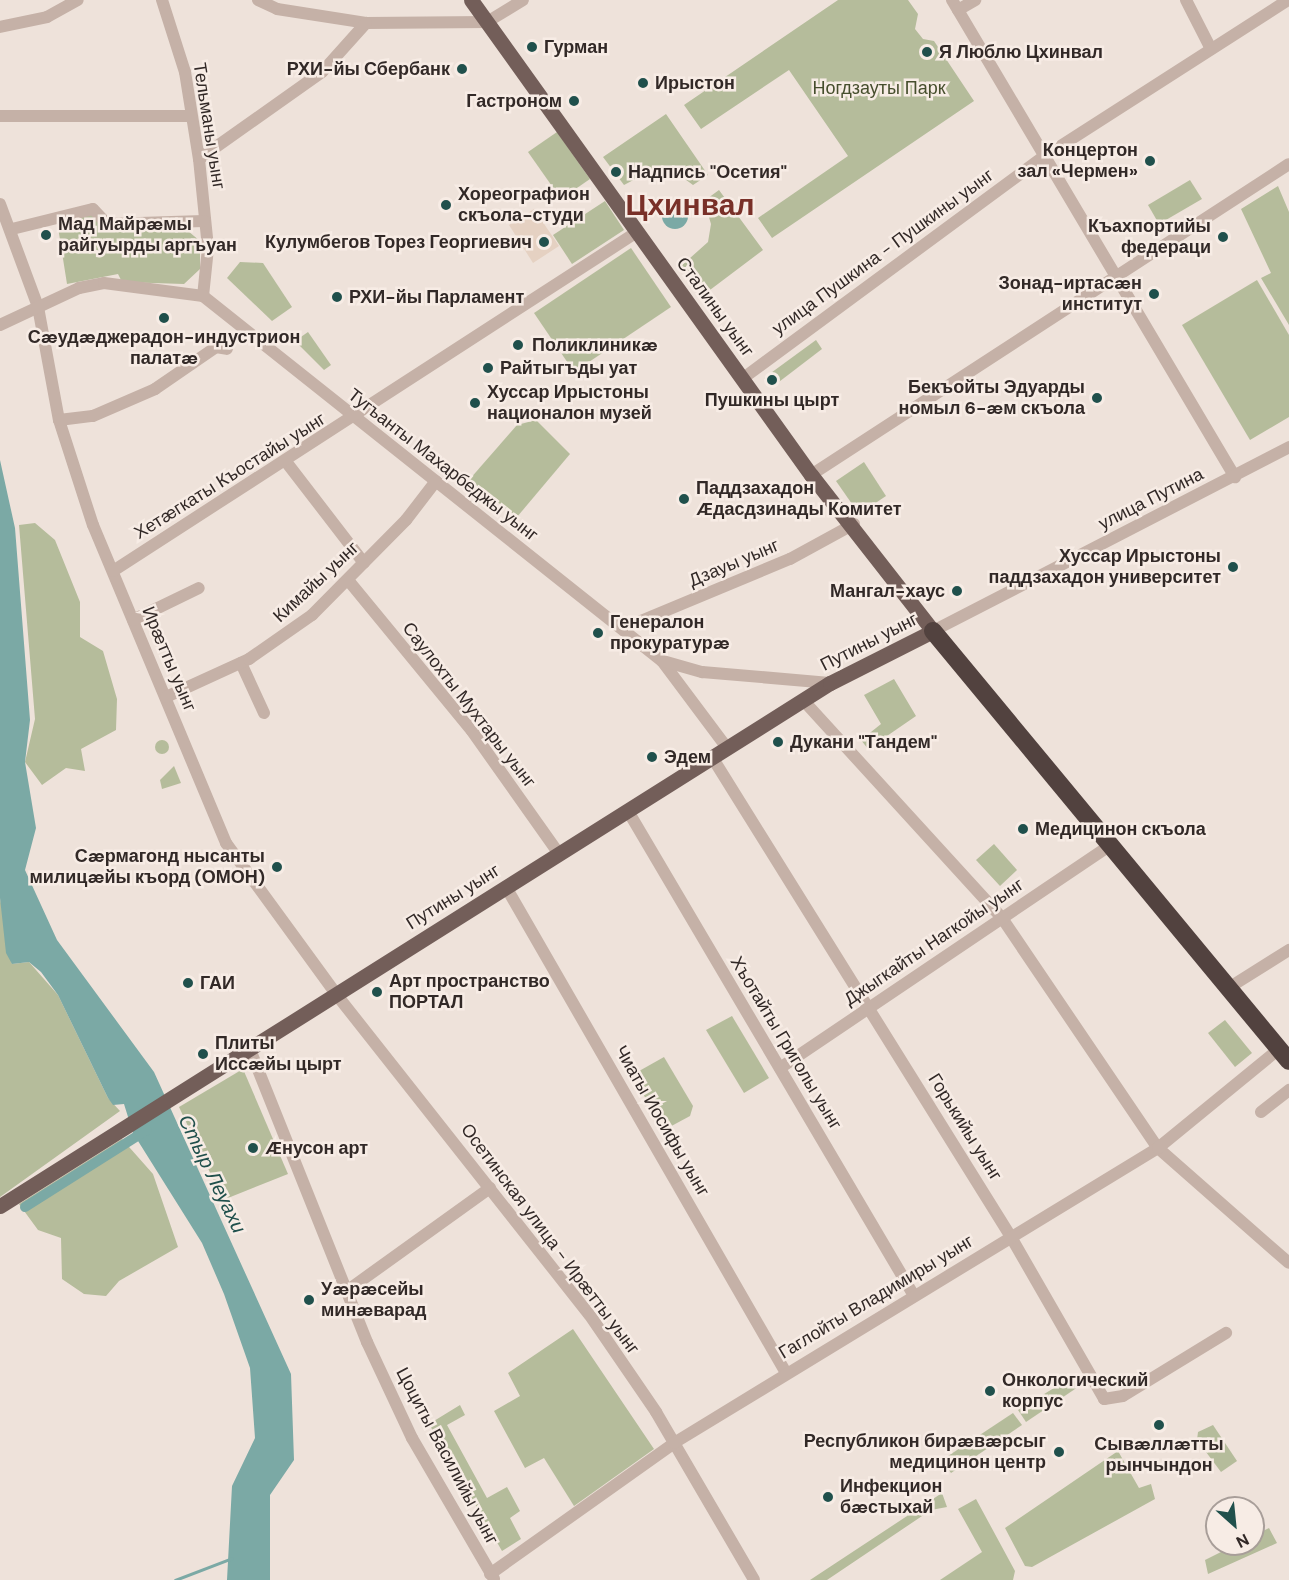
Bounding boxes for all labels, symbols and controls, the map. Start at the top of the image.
place label: Гурман [544,36,608,58]
marker: Гурман [525,40,539,54]
place label: Я Люблю Цхинвал [939,41,1103,63]
marker: Я Люблю Цхинвал [920,45,934,59]
place label: РХИ-йы Сбербанк [287,58,450,80]
street label: Тельманы уынг [188,61,230,191]
marker: РХИ-йы Сбербанк [455,62,469,76]
place label: Ирыстон [655,72,735,94]
marker: Ирыстон [636,76,650,90]
park label: Ногдзауты Парк [812,77,946,99]
place label: Гастроном [466,90,562,112]
marker: Гастроном [567,94,581,108]
place label: Концертон зал «Чермен» [1017,140,1138,182]
marker: Концертон зал «Чермен» [1143,154,1157,168]
place label: Надпись "Осетия" [628,161,787,183]
street label: улица Пушкина - Пушкины уынг [768,164,998,340]
marker: Надпись "Осетия" [609,165,623,179]
place label: Хореографион скъола-студи [458,184,590,226]
district label: Цхинвал [626,187,754,223]
marker: Хореографион скъола-студи [439,198,453,212]
place label: Мад Майрæмы райгуырды аргъуан [58,214,237,256]
place label: Къахпортийы федераци [1088,216,1211,258]
marker: Мад Майрæмы райгуырды аргъуан [39,228,53,242]
marker: Къахпортийы федераци [1216,230,1230,244]
place label: Кулумбегов Торез Георгиевич [265,231,532,253]
marker: Кулумбегов Торез Георгиевич [537,235,551,249]
street label: Сталины уынг [672,253,758,361]
place label: Зонад-иртасæн институт [999,273,1142,316]
place label: РХИ-йы Парламент [349,286,524,308]
marker: Зонад-иртасæн институт [1147,287,1161,301]
marker: РХИ-йы Парламент [330,290,344,304]
marker: Сæудæджерадон-индустрион палатæ [157,311,171,325]
place label: Сæудæджерадон-индустрион палатæ [28,327,300,370]
place label: Поликлиникæ [532,334,658,356]
marker: Поликлиникæ [509,336,527,354]
place label: Райтыгъды уат [500,357,637,379]
marker: Райтыгъды уат [481,361,495,375]
marker: Пушкины цырт [765,373,779,387]
place label: Бекъойты Эдуарды номыл 6-æм скъола [899,377,1085,420]
place label: Хуссар Ирыстоны националон музей [487,382,652,424]
street label: Тугъанты Махарбеджы уынг [344,384,542,546]
place label: Пушкины цырт [705,389,839,411]
marker: Бекъойты Эдуарды номыл 6-æм скъола [1090,391,1104,405]
marker: Хуссар Ирыстоны националон музей [468,396,482,410]
street label: Хетæгкаты Къостайы уынг [130,408,330,544]
street label: улица Путина [1095,463,1207,535]
place label: Паддзахадон Æдасдзинады Комитет [696,478,902,520]
marker: Паддзахадон Æдасдзинады Комитет [677,492,691,506]
street label: Дзауы уынг [686,534,782,592]
street label: Кимайы уынг [269,537,363,627]
place label: Хуссар Ирыстоны паддзахадон университет [989,546,1221,588]
marker: Хуссар Ирыстоны паддзахадон университет [1226,560,1240,574]
place label: Мангал-хаус [830,580,945,602]
marker: Мангал-хаус [950,584,964,598]
street label: Ирæтты уынг [137,603,201,715]
street label: Путины уынг [817,608,921,676]
place label: Генералон прокуратурæ [610,612,730,654]
street label: Саулохты Мухтары уынг [398,618,540,792]
marker: Генералон прокуратурæ [591,626,605,640]
place label: Дукани "Тандем" [790,731,937,753]
marker: Дукани "Тандем" [771,735,785,749]
place label: Эдем [664,746,711,768]
marker: Эдем [645,750,659,764]
place label: Медицинон скъола [1035,818,1206,840]
marker: Медицинон скъола [1016,822,1030,836]
place label: Сæрмагонд нысанты милицæйы къорд (ОМОН) [29,846,265,888]
marker: Сæрмагонд нысанты милицæйы къорд (ОМОН) [270,860,284,874]
street label: Путины уынг [402,860,504,934]
street label: Джыгкайты Нагкойы уынг [840,874,1028,1010]
street label: Хъотайты Григолы уынг [726,952,846,1134]
place label: Арт пространство ПОРТАЛ [389,971,550,1014]
place label: ГАИ [200,972,235,994]
marker: ГАИ [181,976,195,990]
marker: Арт пространство ПОРТАЛ [370,985,384,999]
place label: Плиты Иссæйы цырт [215,1033,342,1076]
street label: Чиаты Иосифы уынг [610,1042,714,1200]
marker: Плиты Иссæйы цырт [196,1047,210,1061]
street label: Горькийы уынг [923,1070,1007,1184]
water label: Стыр Леуахи [173,1111,251,1237]
street label: Осетинская улица - Ирæтты уынг [456,1119,644,1359]
place label: Æнусон арт [265,1137,368,1159]
marker: Æнусон арт [246,1141,260,1155]
street label: Гаглойты Владимиры уынг [775,1230,977,1364]
place label: Уæрæсейы минæварад [321,1279,427,1322]
marker: Уæрæсейы минæварад [302,1293,316,1307]
street label: Цоциты Василийы уынг [391,1364,503,1548]
place label: Онкологический корпус [1002,1370,1148,1412]
marker: Онкологический корпус [983,1384,997,1398]
marker: Сывæллæтты рынчындон [1152,1418,1166,1432]
place label: Республикон бирæвæрсыг медицинон центр [804,1431,1046,1474]
place label: Сывæллæтты рынчындон [1094,1434,1224,1476]
marker: Республикон бирæвæрсыг медицинон центр [1050,1443,1068,1461]
place label: Инфекцион бæстыхай [840,1476,942,1518]
marker: Инфекцион бæстыхай [821,1490,835,1504]
north arrow [1205,1496,1265,1556]
text: N [1233,1529,1252,1553]

